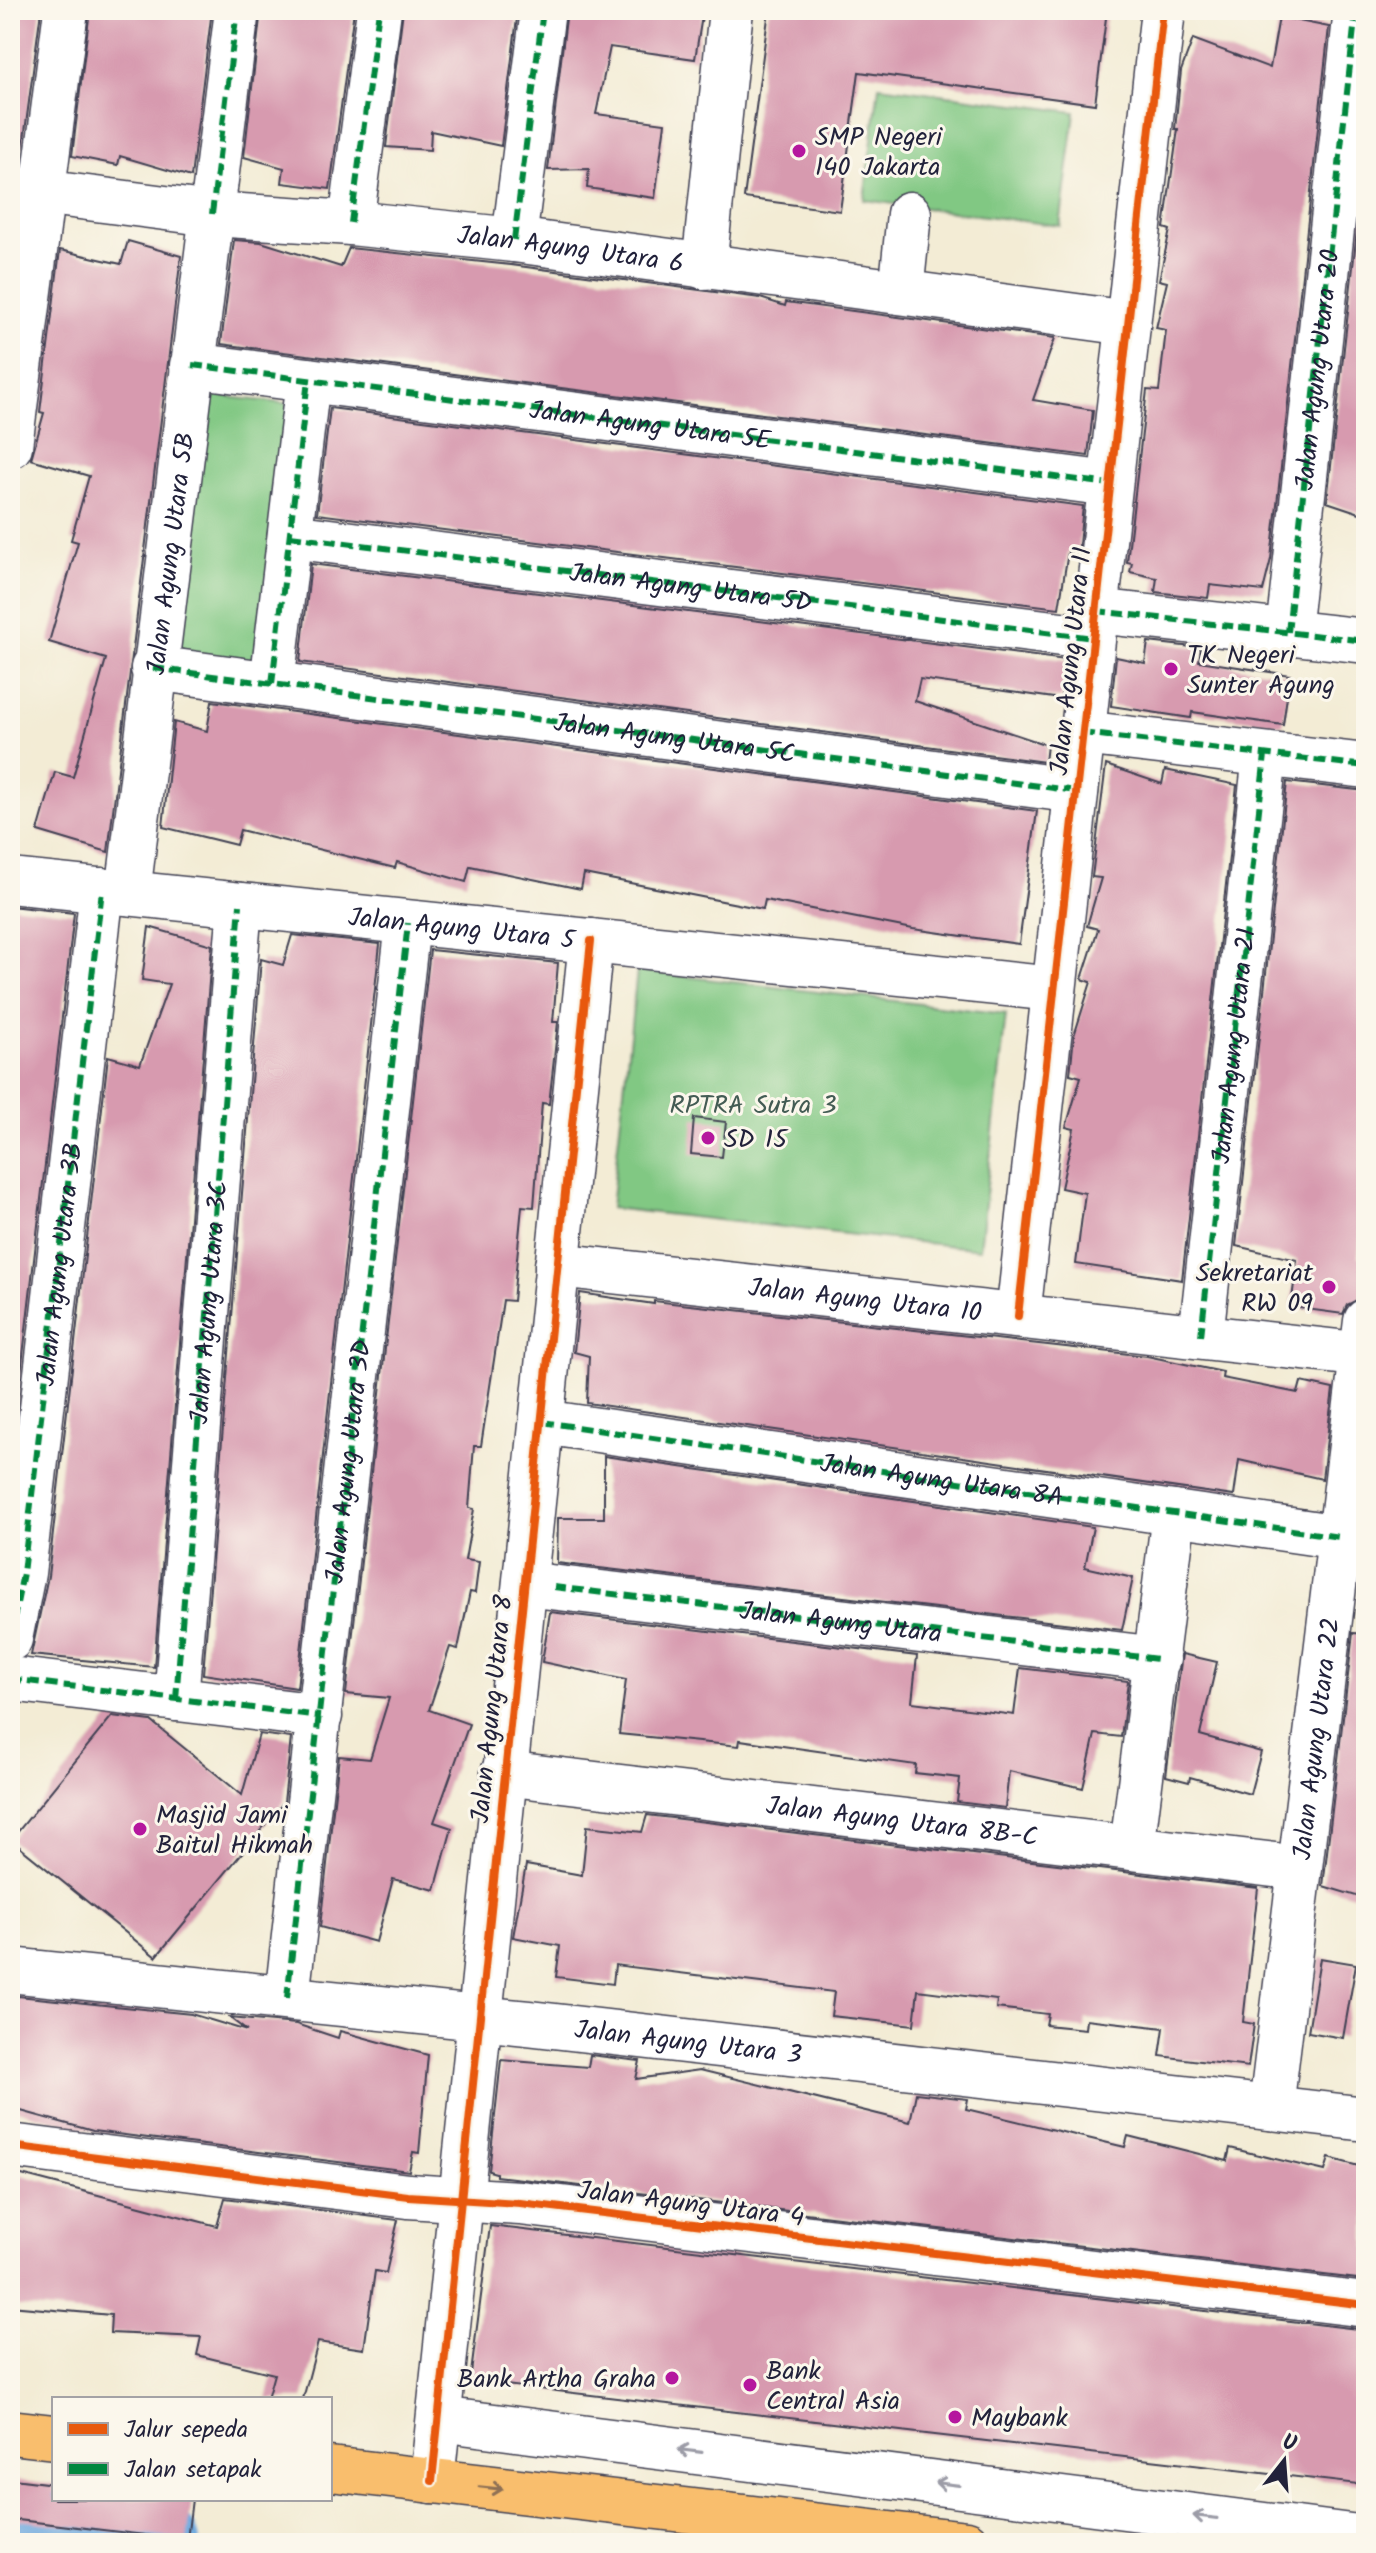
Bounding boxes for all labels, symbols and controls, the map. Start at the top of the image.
place label: SMP Negeri 140 Jakarta [815,117,944,189]
marker: SMP Negeri 140 Jakarta [790,142,808,160]
street label: Jalan Agung Utara 6 [455,215,686,286]
street label: Jalan Agung Utara 20 [1285,247,1353,492]
street label: Jalan Agung Utara 5E [527,390,774,463]
street label: Jalan Agung Utara 5B [136,430,208,678]
street label: Jalan Agung Utara 11 [1039,545,1105,778]
street label: Jalan Agung Utara 5D [567,553,814,625]
place label: TK Negeri Sunter Agung [1187,635,1335,707]
marker: TK Negeri Sunter Agung [1162,660,1180,678]
street label: Jalan Agung Utara 5C [551,703,797,776]
street label: Jalan Agung Utara 5 [346,897,579,963]
street label: Jalan Agung Utara 21 [1201,926,1269,1166]
park label: RPTRA Sutra 3 [669,1085,837,1127]
place label: SD 15 [724,1119,789,1161]
marker: SD 15 [699,1129,717,1147]
street label: Jalan Agung Utara 3B [26,1140,96,1389]
street label: Jalan Agung Utara 3C [179,1179,241,1426]
place label: Sekretariat RW 09 [1196,1253,1314,1325]
street label: Jalan Agung Utara 10 [746,1267,984,1335]
marker: Sekretariat RW 09 [1320,1278,1338,1296]
street label: Jalan Agung Utara 3D [315,1337,384,1586]
street label: Jalan Agung Utara 8A [817,1443,1066,1520]
street label: Jalan Agung Utara [737,1591,944,1656]
street label: Jalan Agung Utara 8 [460,1593,526,1825]
street label: Jalan Agung Utara 22 [1282,1615,1353,1863]
street label: Jalan Agung Utara 8B-C [764,1786,1040,1860]
place label: Masjid Jami Baitul Hikmah [156,1795,313,1867]
marker: Masjid Jami Baitul Hikmah [131,1820,149,1838]
street label: Jalan Agung Utara 3 [572,2009,804,2077]
street label: Jalan Agung Utara 4 [575,2170,806,2240]
place label: Bank Central Asia [766,2351,900,2423]
place label: Bank Artha Graha [457,2359,656,2401]
marker: Bank Artha Graha [663,2369,681,2387]
marker: Bank Central Asia [741,2376,759,2394]
legend [52,2397,332,2501]
place label: Maybank [971,2398,1069,2440]
marker: Maybank [946,2408,964,2426]
text: Jalur sepeda [124,2411,248,2450]
north arrow [1244,2421,1324,2501]
text: U [1278,2426,1300,2463]
one-way arrow [677,2443,703,2458]
text: Jalan setapak [124,2451,262,2490]
one-way arrow [935,2476,961,2491]
one-way arrow [477,2480,504,2495]
one-way arrow [1193,2509,1218,2524]

